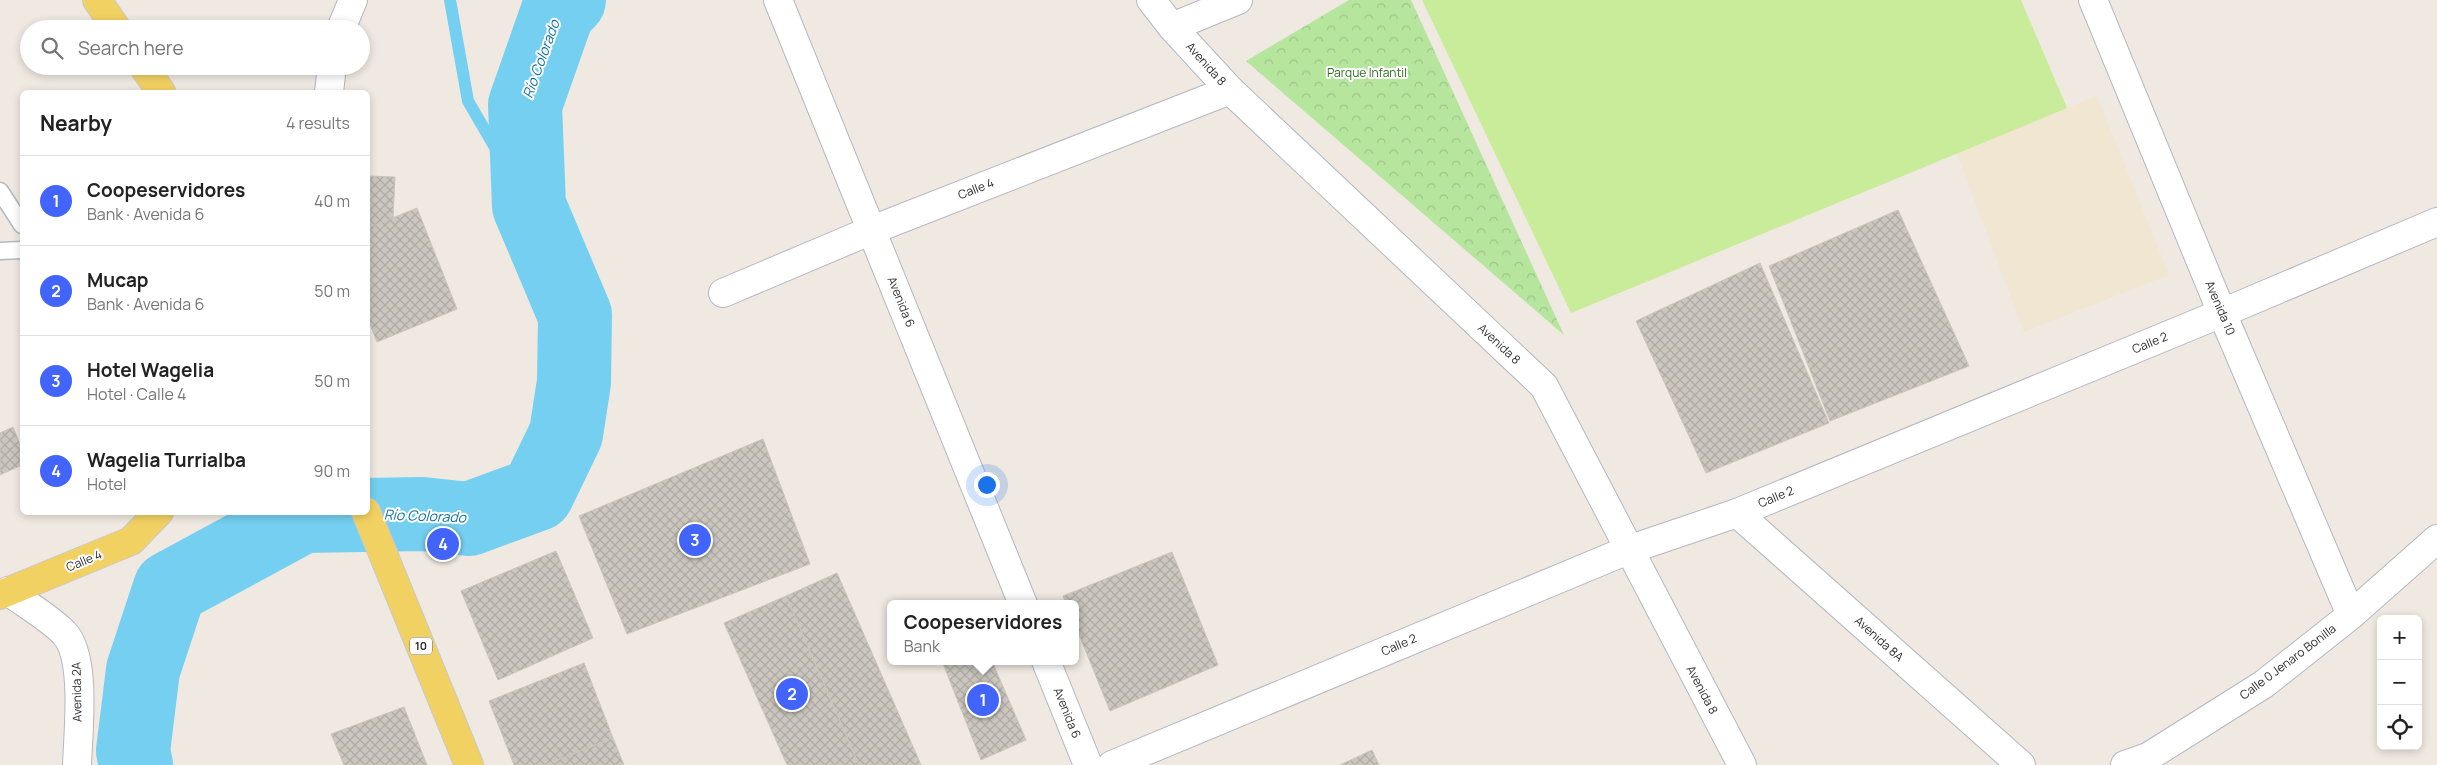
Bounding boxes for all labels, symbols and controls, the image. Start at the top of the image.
water label: Río Colorado [518,16,564,101]
search box [20,20,370,75]
icon: search [38,34,66,62]
text: Search here [78,35,184,61]
street label: Avenida 8 [1182,38,1230,89]
park label: Parque Infantil [1327,64,1407,81]
text: Nearby [40,109,112,137]
text: 4 results [286,112,350,134]
street label: Calle 4 [955,174,996,203]
text: Coopeservidores [87,177,245,203]
text: 1 [52,190,60,212]
text: 40 m [314,190,350,212]
text: Bank · Avenida 6 [87,203,204,225]
text: Mucap [87,267,149,293]
street label: Avenida 6 [884,274,919,330]
street label: Avenida 10 [2201,278,2240,338]
text: 2 [51,280,61,302]
text: 50 m [314,280,350,302]
text: Bank · Avenida 6 [87,293,204,315]
street label: Avenida 8 [1474,319,1524,368]
street label: Calle 2 [2129,328,2170,357]
text: Hotel Wagelia [87,357,214,383]
text: 3 [51,370,61,392]
text: 50 m [314,370,350,392]
text: Hotel · Calle 4 [87,383,186,405]
text: Wagelia Turrialba [87,447,246,473]
text: 4 [51,460,61,482]
text: 90 m [314,460,350,482]
your location [974,472,1000,498]
text: Hotel [87,473,127,495]
street label: Calle 2 [1755,482,1796,511]
water label: Río Colorado [384,505,467,526]
pin: 3 [679,521,711,559]
pin: 4 [427,525,459,563]
street label: Calle 4 [63,546,104,575]
popup [887,600,1079,665]
text: Coopeservidores [904,609,1062,635]
street label: Avenida 8A [1851,612,1908,665]
map controls [2377,615,2422,750]
button: + [2377,615,2422,660]
street label: Calle 0 Jenaro Bonilla [2236,620,2339,703]
street label: Calle 2 [1378,629,1419,660]
text: Bank [904,635,940,657]
road number: 10 [410,637,432,654]
button: − [2377,660,2422,705]
street label: Avenida 2A [67,661,86,722]
street label: Avenida 8 [1683,662,1722,717]
pin: 2 [776,675,808,713]
pin: 1 [967,681,999,719]
street label: Avenida 6 [1050,685,1085,741]
button: locate [2377,705,2422,750]

